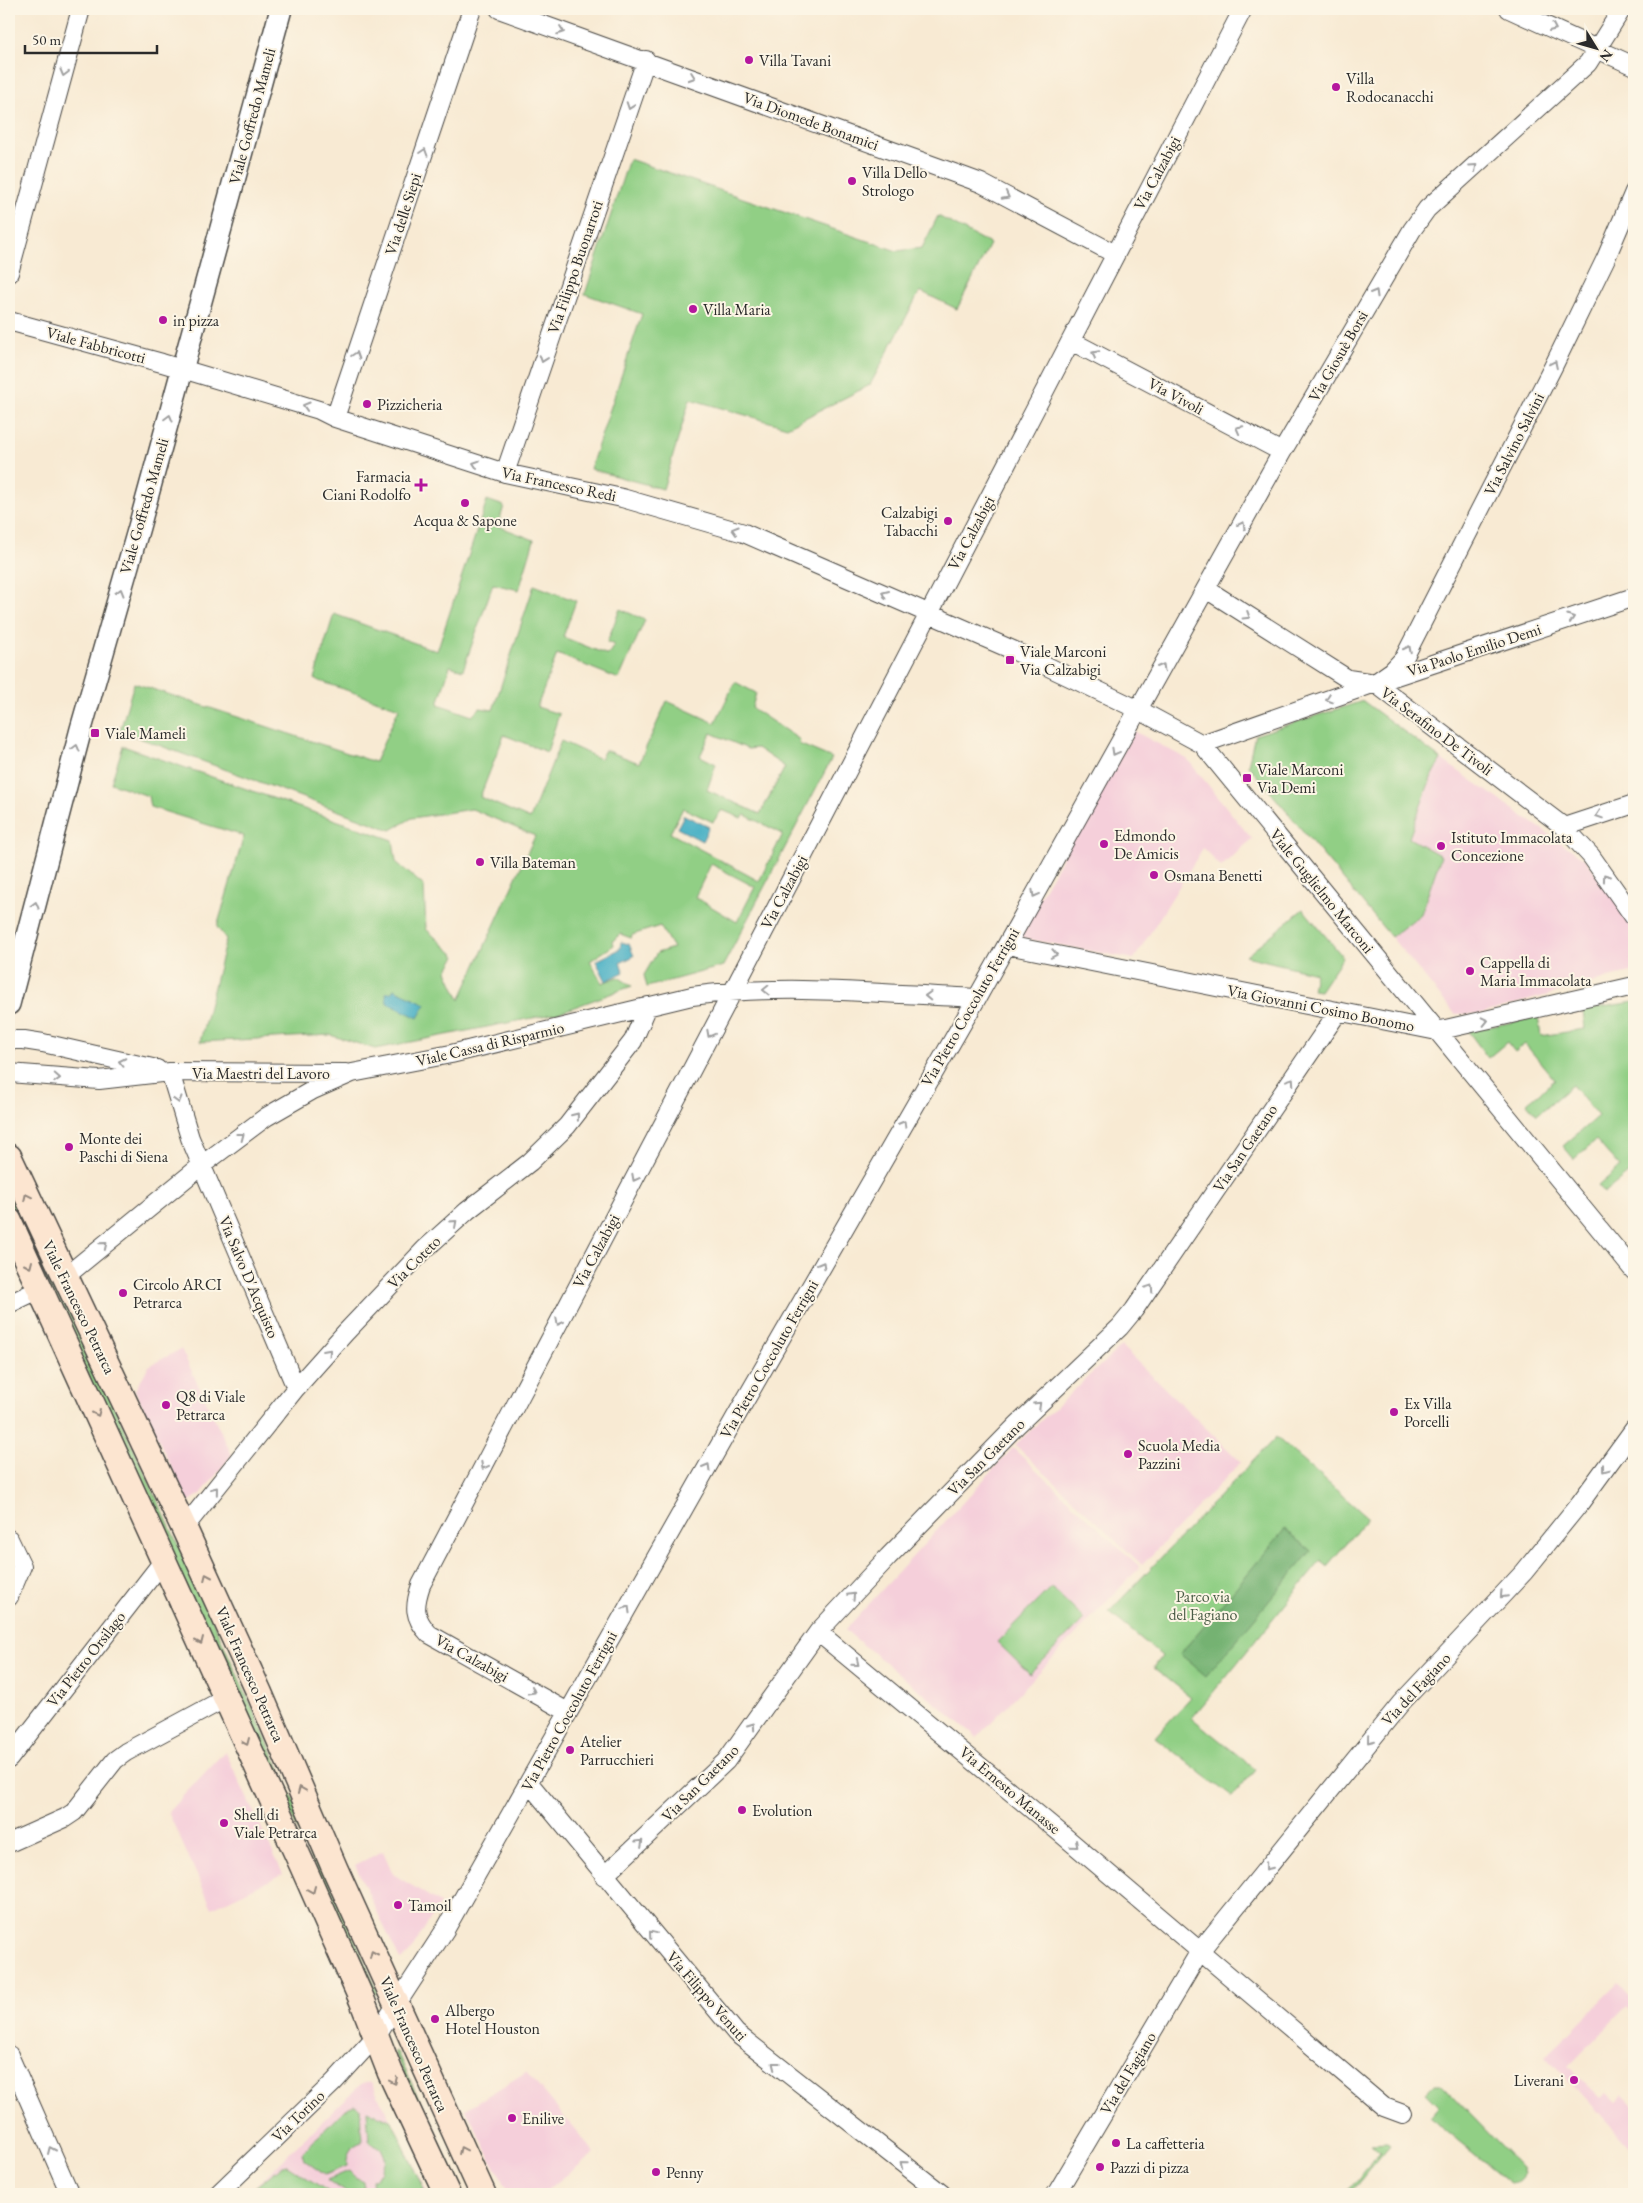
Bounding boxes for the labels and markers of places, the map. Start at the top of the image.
place label: Villa Tavani [759,50,831,71]
marker: Villa Tavani [743,54,755,66]
place label: Villa Rodocanacchi [1346,68,1434,107]
marker: Villa Rodocanacchi [1330,81,1342,93]
place label: Villa Dello Strologo [862,162,928,201]
marker: Villa Dello Strologo [846,175,858,187]
place label: Villa Maria [703,299,771,320]
marker: Villa Maria [687,303,699,315]
place label: in pizza [173,310,220,331]
marker: in pizza [157,314,169,326]
place label: Pizzicheria [377,394,443,415]
marker: Pizzicheria [361,398,373,410]
place label: Farmacia Ciani Rodolfo [322,466,412,505]
marker: Farmacia Ciani Rodolfo [415,479,427,491]
marker: Acqua & Sapone [459,497,471,509]
place label: Calzabigi Tabacchi [881,502,938,541]
place label: Acqua & Sapone [412,510,517,531]
marker: Calzabigi Tabacchi [942,515,954,527]
place label: Viale Marconi Via Calzabigi [1020,641,1106,680]
marker: Viale Marconi Via Calzabigi [1004,654,1016,666]
place label: Viale Mameli [105,723,186,744]
marker: Viale Mameli [89,727,101,739]
place label: Viale Marconi Via Demi [1257,759,1343,798]
marker: Viale Marconi Via Demi [1241,772,1253,784]
place label: Edmondo De Amicis [1114,825,1179,864]
place label: Istituto Immacolata Concezione [1451,827,1573,866]
marker: Edmondo De Amicis [1098,838,1110,850]
marker: Istituto Immacolata Concezione [1435,840,1447,852]
place label: Villa Bateman [490,852,576,873]
marker: Villa Bateman [474,856,486,868]
place label: Osmana Benetti [1164,865,1263,886]
marker: Osmana Benetti [1148,869,1160,881]
place label: Cappella di Maria Immacolata [1480,952,1592,991]
marker: Cappella di Maria Immacolata [1464,965,1476,977]
place label: Monte dei Paschi di Siena [79,1128,169,1167]
marker: Monte dei Paschi di Siena [63,1141,75,1153]
place label: Circolo ARCI Petrarca [133,1274,222,1313]
marker: Circolo ARCI Petrarca [117,1287,129,1299]
place label: Q8 di Viale Petrarca [176,1386,245,1425]
place label: Ex Villa Porcelli [1404,1393,1452,1432]
marker: Q8 di Viale Petrarca [160,1399,172,1411]
marker: Ex Villa Porcelli [1388,1406,1400,1418]
place label: Scuola Media Pazzini [1138,1435,1221,1474]
marker: Scuola Media Pazzini [1122,1448,1134,1460]
place label: Atelier Parrucchieri [579,1731,654,1770]
marker: Atelier Parrucchieri [564,1744,576,1756]
place label: Evolution [752,1800,813,1821]
place label: Shell di Viale Petrarca [234,1804,318,1843]
marker: Evolution [736,1804,748,1816]
marker: Shell di Viale Petrarca [218,1817,230,1829]
place label: Tamoil [408,1895,452,1916]
marker: Tamoil [392,1899,404,1911]
place label: Albergo Hotel Houston [444,2000,541,2039]
marker: Albergo Hotel Houston [429,2013,441,2025]
place label: Liverani [1514,2070,1564,2091]
marker: Liverani [1568,2074,1580,2086]
place label: Enilive [522,2108,564,2129]
marker: Enilive [506,2112,518,2124]
place label: La caffetteria [1126,2133,1205,2154]
marker: La caffetteria [1110,2137,1122,2149]
place label: Pazzi di pizza [1110,2157,1190,2178]
marker: Pazzi di pizza [1094,2161,1106,2173]
place label: Penny [666,2162,705,2183]
marker: Penny [650,2166,662,2178]

